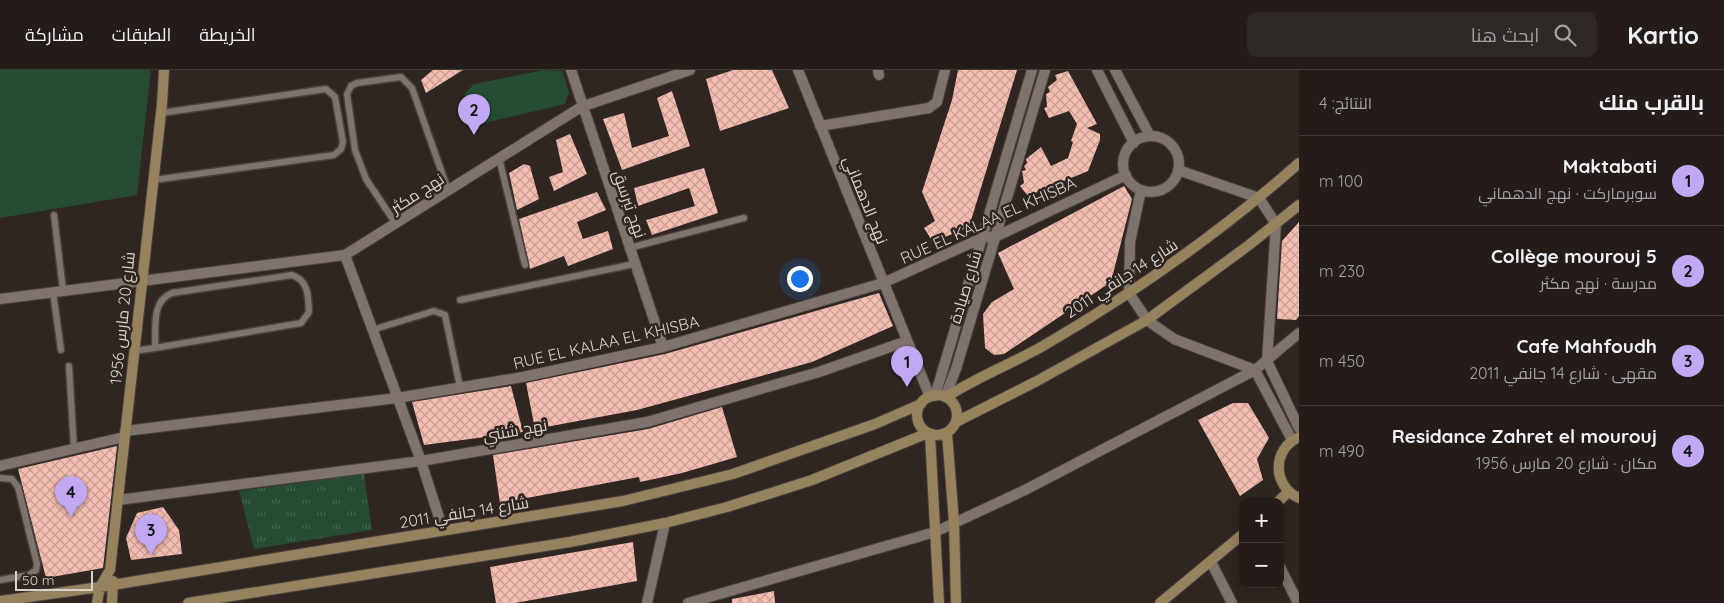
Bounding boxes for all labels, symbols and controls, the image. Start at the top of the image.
search box [1247,12,1597,57]
text: Kartio [1627,20,1699,50]
icon: search [1551,21,1579,49]
text: مشاركة [25,23,84,46]
text: الطبقات [112,23,171,46]
text: الخريطة [199,23,256,46]
text: ابحث هنا [1471,23,1539,47]
text: بالقرب منك [1599,89,1704,115]
text: النتائج: 4 [1319,93,1372,113]
pin: 2 [458,94,490,135]
street label: نهج الدهماني [836,153,893,248]
text: Maktabati [1563,154,1657,178]
street label: نهج تبرسق [607,167,651,241]
street label: نهج مكثر [386,168,449,220]
text: 100 m [1319,171,1363,191]
text: 1 [1685,171,1691,191]
street label: RUE EL KALAA EL KHISBA [897,172,1079,268]
text: سوبرماركت · نهج الدهماني [1478,183,1657,203]
street label: شارع 14 جانفي 2011 [1061,234,1183,325]
text: Collège mourouj 5 [1491,244,1657,268]
street label: شارع صيادة [944,248,987,326]
street label: شارع 20 مارس 1956 [105,251,141,386]
text: 230 m [1319,261,1365,281]
text: 2 [1683,261,1693,281]
your location [787,266,813,292]
text: مدرسة · نهج مكثر [1540,273,1657,293]
street label: RUE EL KALAA EL KHISBA [511,311,701,373]
text: Cafe Mahfoudh [1516,334,1657,358]
pin: 1 [891,346,923,387]
text: 450 m [1319,351,1365,371]
text: 3 [1684,351,1692,371]
text: مقهى · شارع 14 جانفي 2011 [1469,363,1657,383]
street label: نهج شنني [481,415,549,449]
text: Residance Zahret el mourouj [1392,424,1657,448]
text: 490 m [1319,441,1365,461]
text: 4 [1683,441,1693,461]
text: مكان · شارع 20 مارس 1956 [1476,453,1657,473]
pin: 4 [55,476,87,517]
street label: شارع 14 جانفي 2011 [398,492,531,536]
map controls [1239,498,1284,588]
button: + [1239,498,1284,543]
pin: 3 [135,514,167,555]
button: − [1239,543,1284,588]
scale bar [15,568,92,591]
text: 50 m [22,571,55,589]

